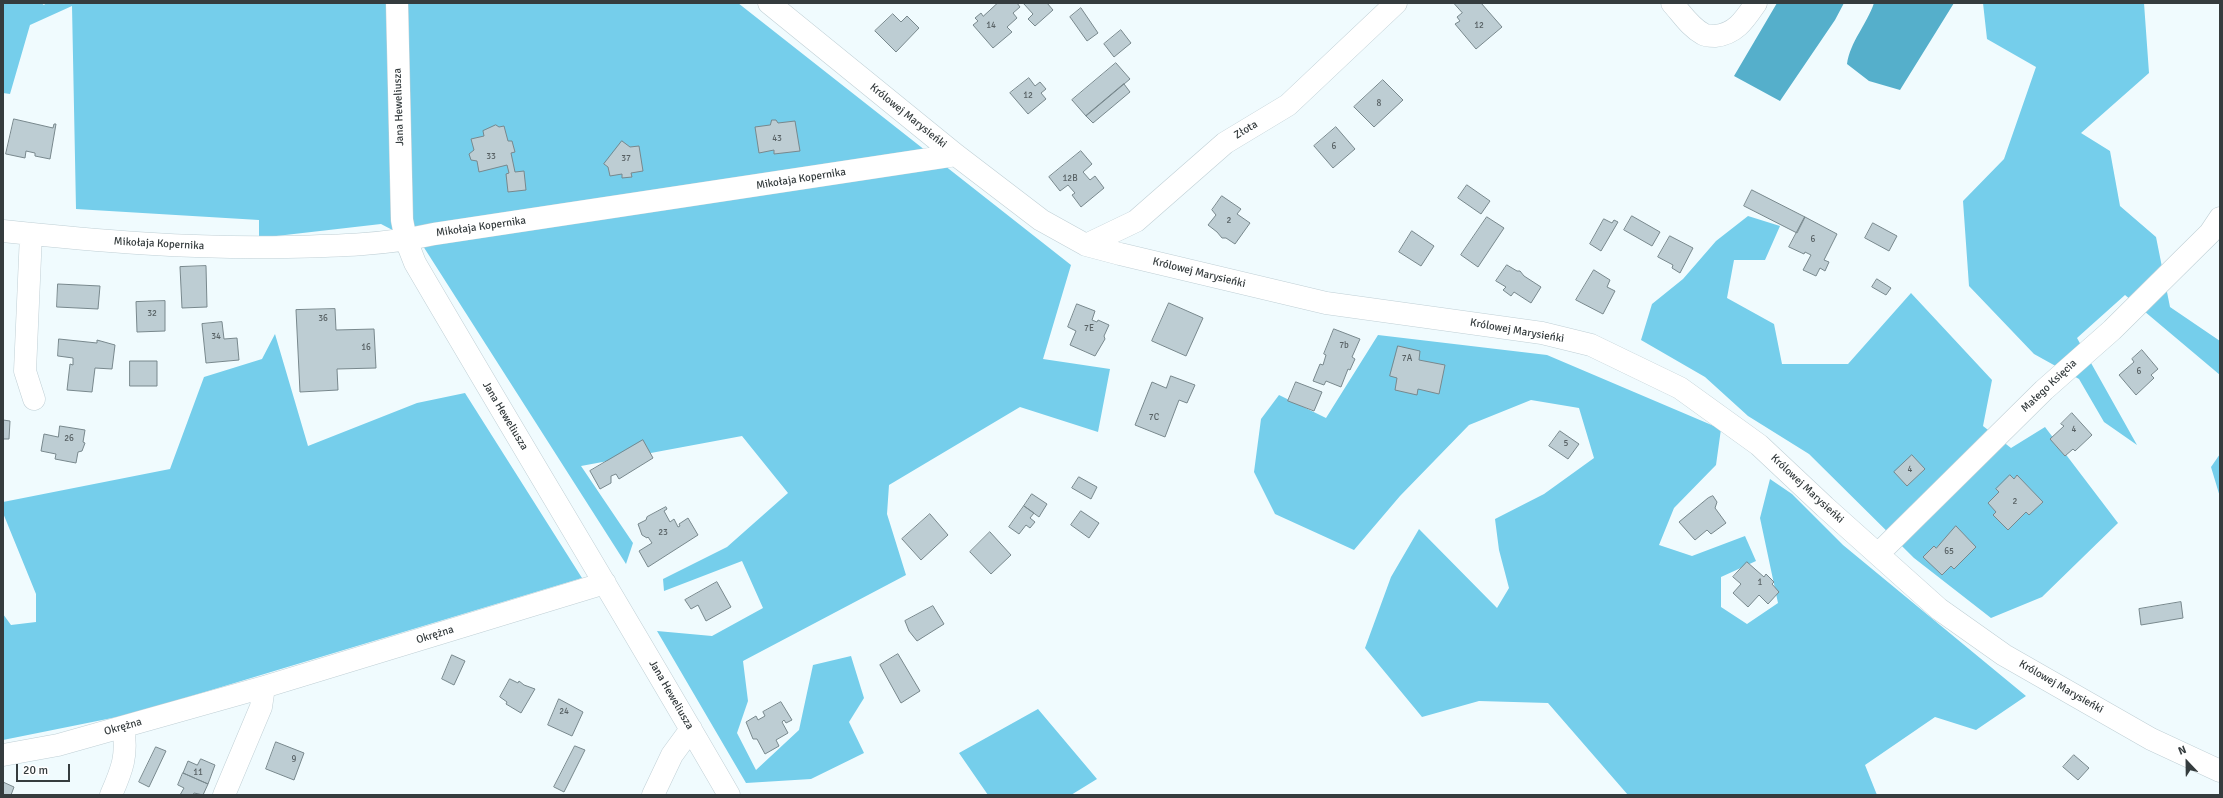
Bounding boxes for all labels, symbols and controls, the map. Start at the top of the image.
house number: 14 [986,21,996,31]
house number: 12 [1474,21,1484,31]
street label: Jana Heweliusza [391,68,407,146]
street label: Królowej Marysieńki [867,81,949,151]
house number: 12 [1023,91,1033,101]
house number: 8 [1377,99,1381,109]
street label: Złota [1232,118,1260,142]
house number: 43 [772,134,782,144]
house number: 6 [1332,142,1336,152]
house number: 33 [486,152,496,162]
house number: 37 [621,154,631,164]
street label: Mikołaja Kopernika [755,165,847,193]
house number: 12B [1062,174,1078,184]
street label: Mikołaja Kopernika [435,214,527,240]
house number: 2 [1227,216,1231,226]
street label: Mikołaja Kopernika [113,235,205,253]
house number: 6 [1811,235,1815,245]
street label: Królowej Marysieńki [1151,255,1247,291]
house number: 32 [147,309,157,319]
house number: 36 [318,314,328,324]
street label: Królowej Marysieńki [1469,316,1565,346]
house number: 7E [1084,324,1094,334]
house number: 34 [211,332,221,342]
house number: 7b [1339,341,1349,351]
house number: 16 [361,343,371,353]
house number: 7A [1402,354,1412,364]
street label: Małego Księcia [2018,357,2080,415]
house number: 6 [2137,367,2141,377]
street label: Jana Heweliusza [479,379,531,453]
house number: 7C [1149,413,1159,423]
house number: 4 [2072,425,2076,435]
house number: 26 [64,434,74,444]
house number: 5 [1564,439,1568,449]
street label: Królowej Marysieńki [1768,452,1846,526]
house number: 4 [1908,465,1912,475]
house number: 2 [2013,497,2017,507]
house number: 23 [658,528,668,538]
house number: 65 [1944,547,1954,557]
house number: 1 [1758,578,1762,588]
street label: Okrężna [415,623,455,647]
street label: Królowej Marysieńki [2016,657,2106,717]
street label: Jana Heweliusza [646,658,696,732]
house number: 24 [559,707,569,717]
street label: Okrężna [103,715,143,739]
north arrow [2167,742,2207,782]
text: N [2176,743,2188,758]
house number: 9 [292,755,296,765]
scale bar [18,756,72,782]
text: 20 m [23,763,48,778]
house number: 11 [193,768,203,778]

